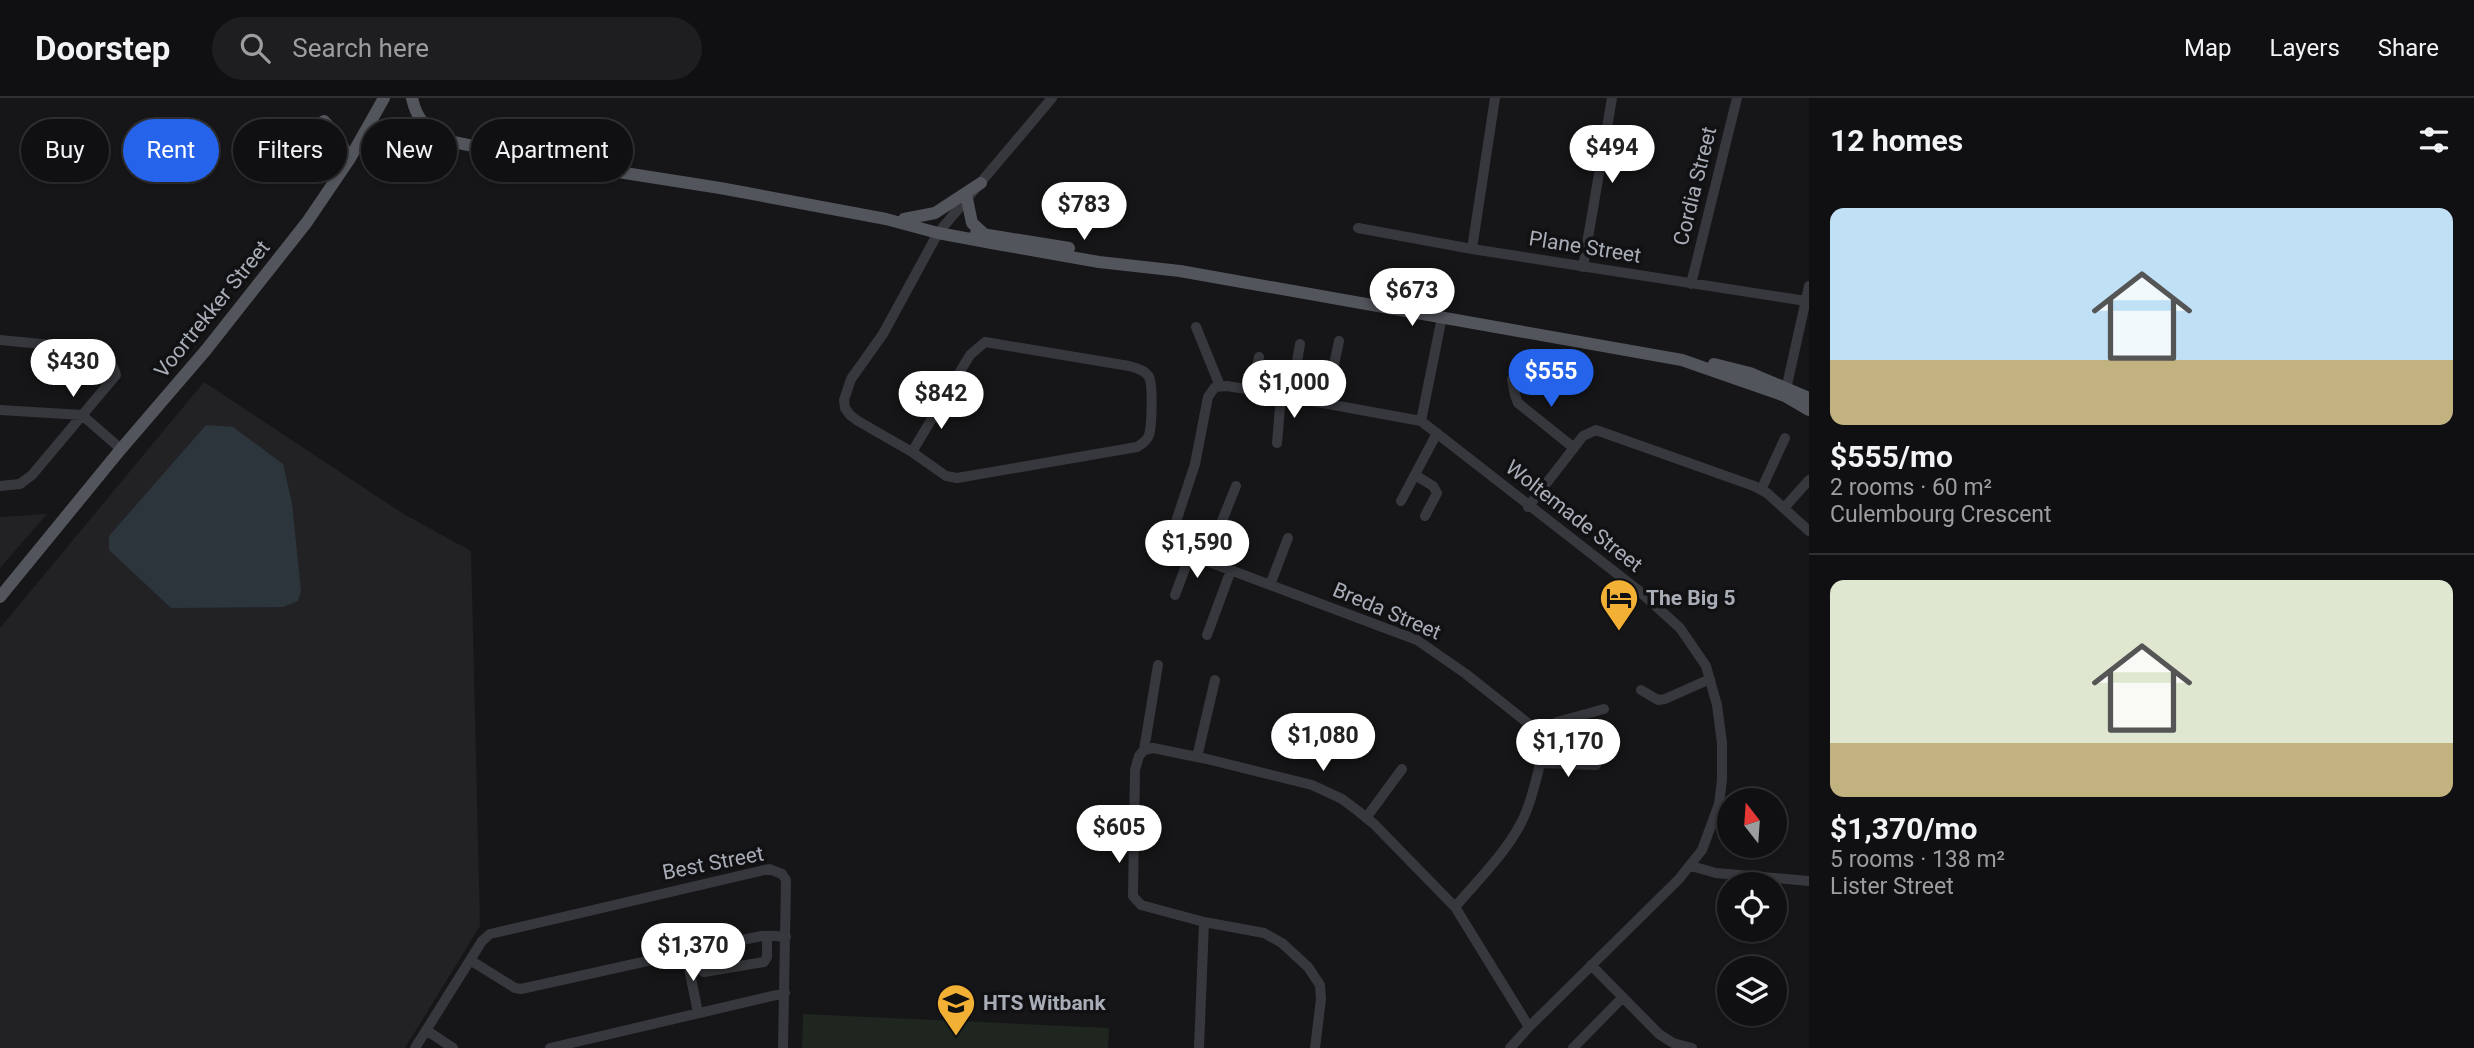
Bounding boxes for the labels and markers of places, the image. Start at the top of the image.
pin: $494 [1571,126,1653,185]
pin: $783 [1043,183,1125,242]
pin: $673 [1371,268,1453,328]
pin: $430 [32,340,114,399]
pin: $555 [1510,350,1592,409]
pin: $1,000 [1237,360,1351,420]
pin: $842 [900,372,982,431]
pin: $1,590 [1140,520,1254,580]
hotel icon: The Big 5 [1598,577,1640,632]
place label: The Big 5 [1646,586,1736,610]
pin: $1,080 [1266,714,1380,773]
pin: $1,170 [1511,720,1625,779]
pin: $605 [1078,806,1160,865]
pin: $1,370 [636,924,750,983]
school or university icon: HTS Witbank [935,982,977,1037]
place label: HTS Witbank [983,991,1106,1015]

